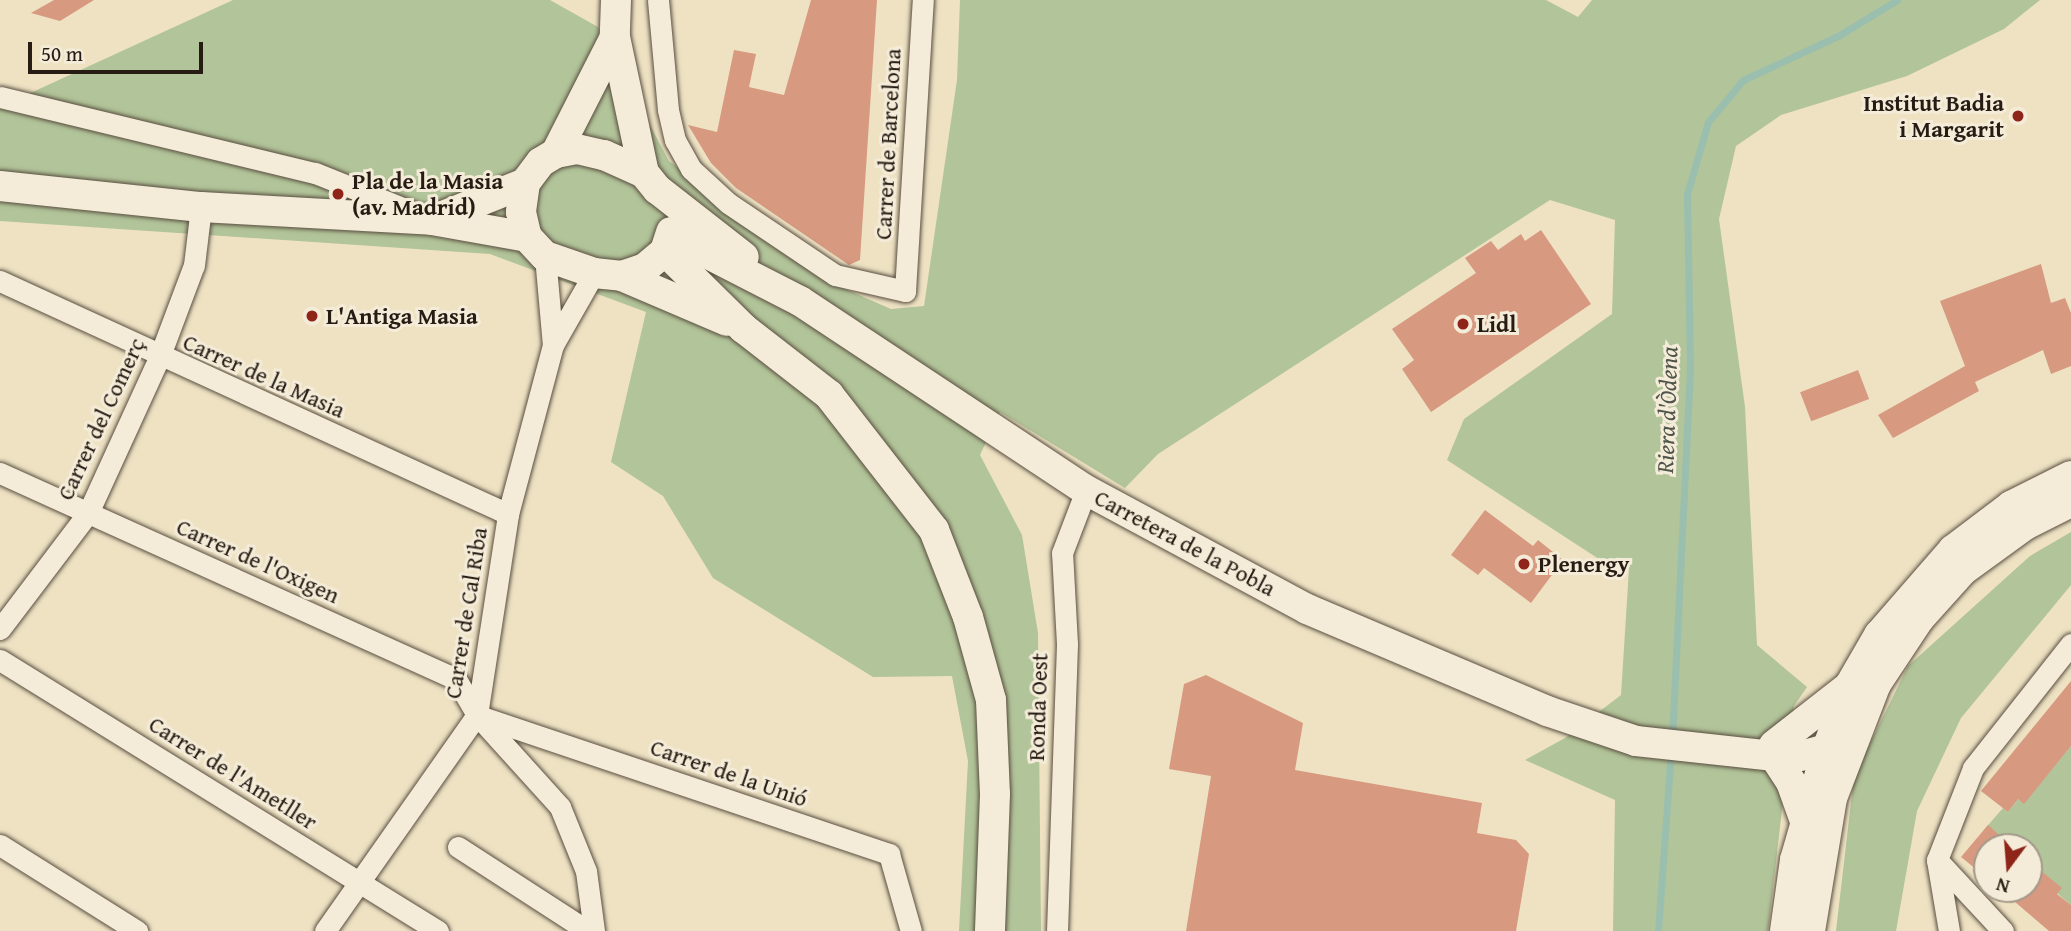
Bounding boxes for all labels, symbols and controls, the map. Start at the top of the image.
scale bar [32,28,206,72]
text: 50 m [41,38,83,69]
street label: Carrer de Barcelona [869,48,907,240]
place label: Institut Badia i Margarit [1863,89,2004,143]
marker: Institut Badia i Margarit [2010,108,2026,124]
place label: Pla de la Masia (av. Madrid) [352,167,503,221]
marker: Pla de la Masia (av. Madrid) [330,186,346,202]
place label: L'Antiga Masia [326,302,478,330]
marker: L'Antiga Masia [304,308,320,324]
place label: Lidl [1477,310,1516,338]
marker: Lidl [1455,316,1471,332]
street label: Carrer de la Masia [179,328,349,424]
street label: Carrer del Comerç [51,334,151,504]
water label: Riera d'Òdena [1650,346,1684,474]
street label: Carretera de la Pobla [1090,484,1280,602]
street label: Carrer de l'Oxigen [172,513,344,609]
street label: Carrer de Cal Riba [439,525,493,701]
place label: Plenergy [1538,550,1629,578]
marker: Plenergy [1516,556,1532,572]
street label: Ronda Oest [1022,652,1054,762]
street label: Carrer de l'Ametller [144,710,322,836]
street label: Carrer de la Unió [647,733,811,813]
north arrow [1973,833,2043,903]
text: N [1993,871,2013,901]

